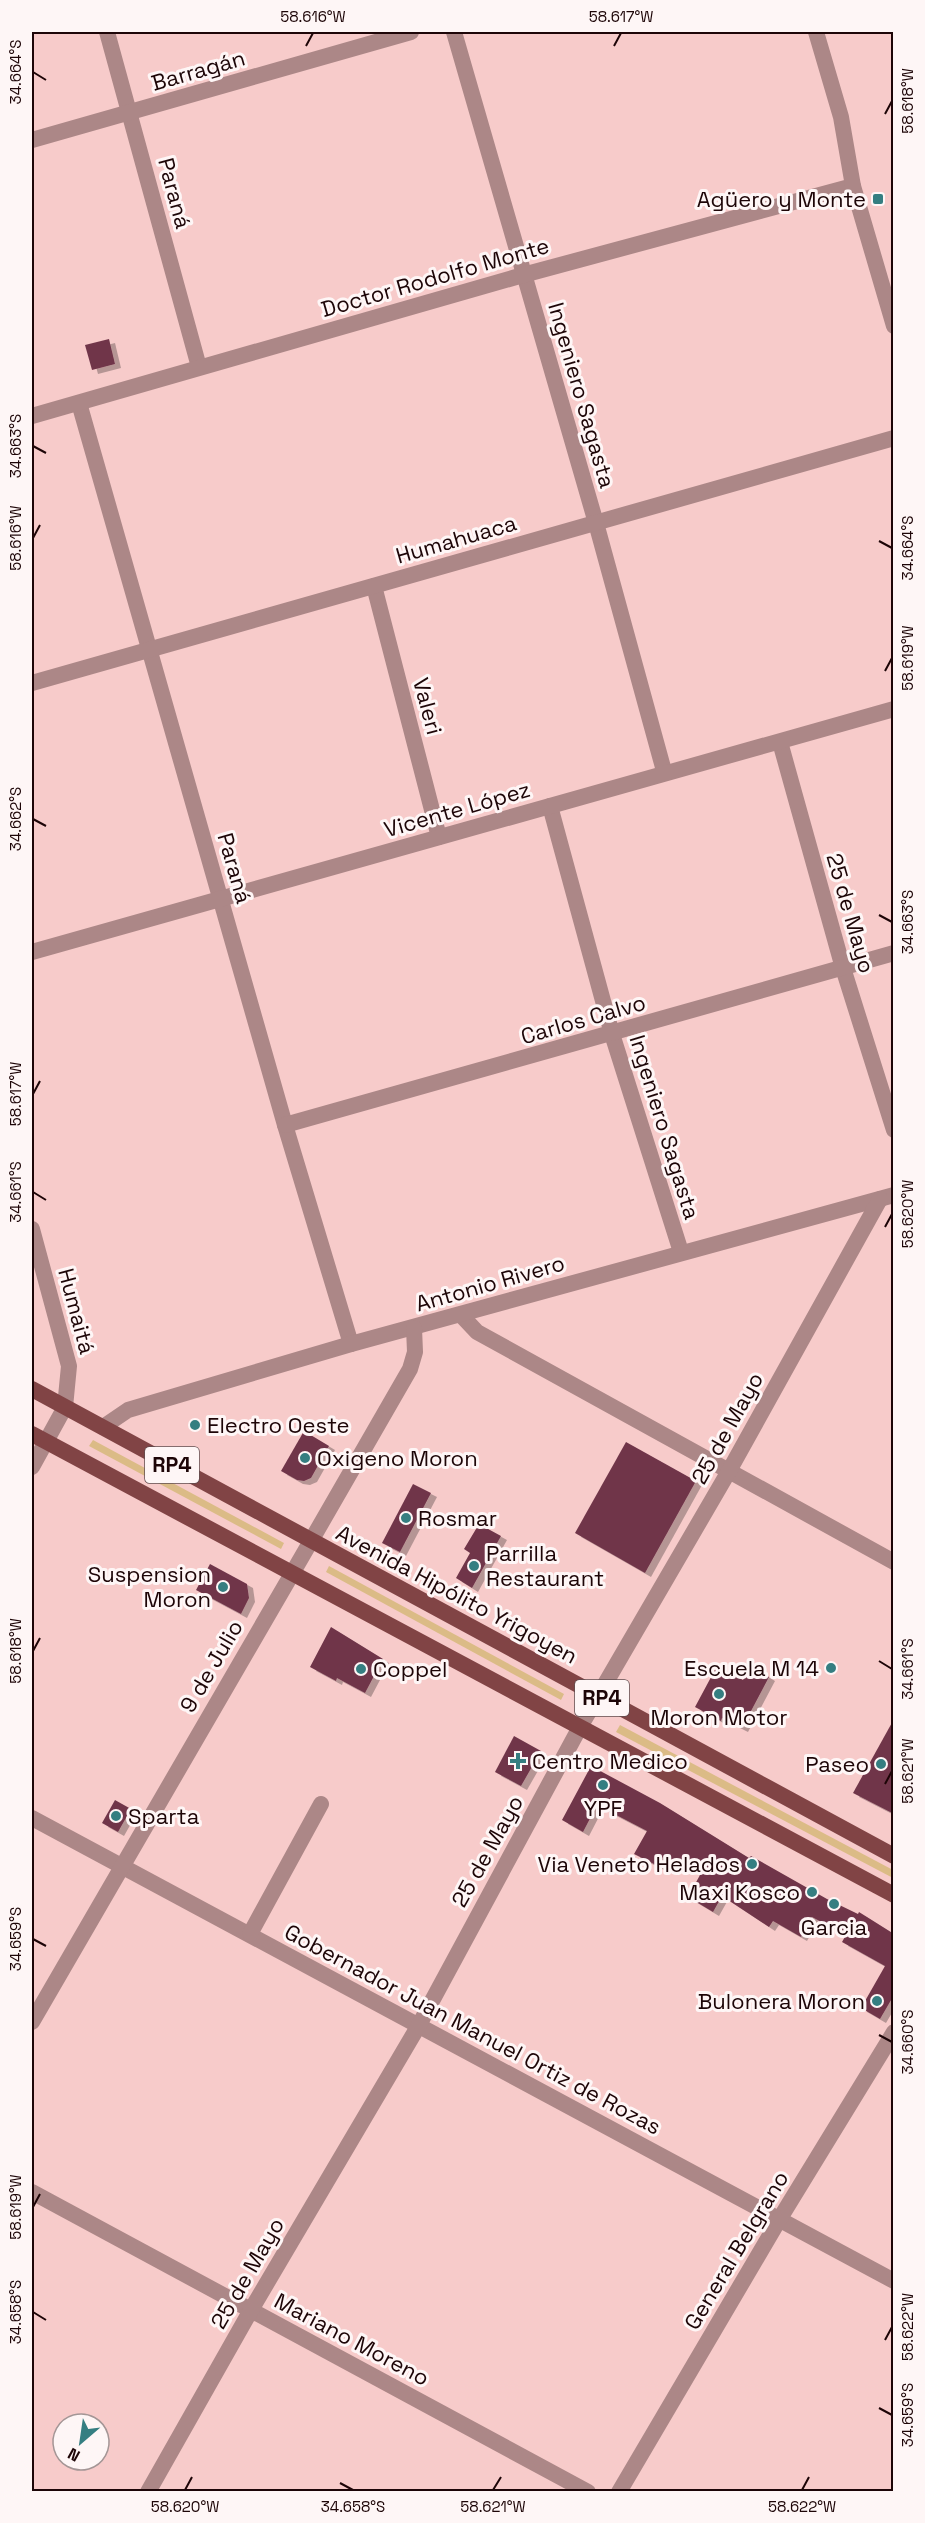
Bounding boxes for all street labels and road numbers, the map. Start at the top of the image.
street label: Barragán [148,43,248,97]
street label: Paraná [152,154,198,232]
street label: Doctor Rodolfo Monte [318,231,552,323]
street label: Ingeniero Sagasta [542,299,622,491]
street label: Humahuaca [392,508,520,570]
street label: Valeri [407,675,449,737]
street label: Vicente López [381,775,533,843]
street label: Paraná [212,829,259,907]
street label: 25 de Mayo [821,850,881,976]
street label: Carlos Calvo [517,988,649,1050]
street label: Ingeniero Sagasta [624,1031,707,1223]
street label: Antonio Rivero [412,1248,568,1318]
street label: Humaitá [52,1265,102,1357]
street label: 25 de Mayo [685,1367,769,1489]
road number: RP4 [145,1447,199,1483]
street label: Avenida Hipólito Yrigoyen [331,1518,583,1670]
street label: 9 de Julio [173,1615,249,1717]
road number: RP4 [575,1680,629,1716]
street label: 25 de Mayo [445,1790,529,1912]
street label: Gobernador Juan Manuel Ortiz de Rozas [280,1917,666,2141]
street label: General Belgrano [678,2165,794,2335]
street label: 25 de Mayo [204,2213,290,2333]
street label: Mariano Moreno [270,2286,434,2392]

